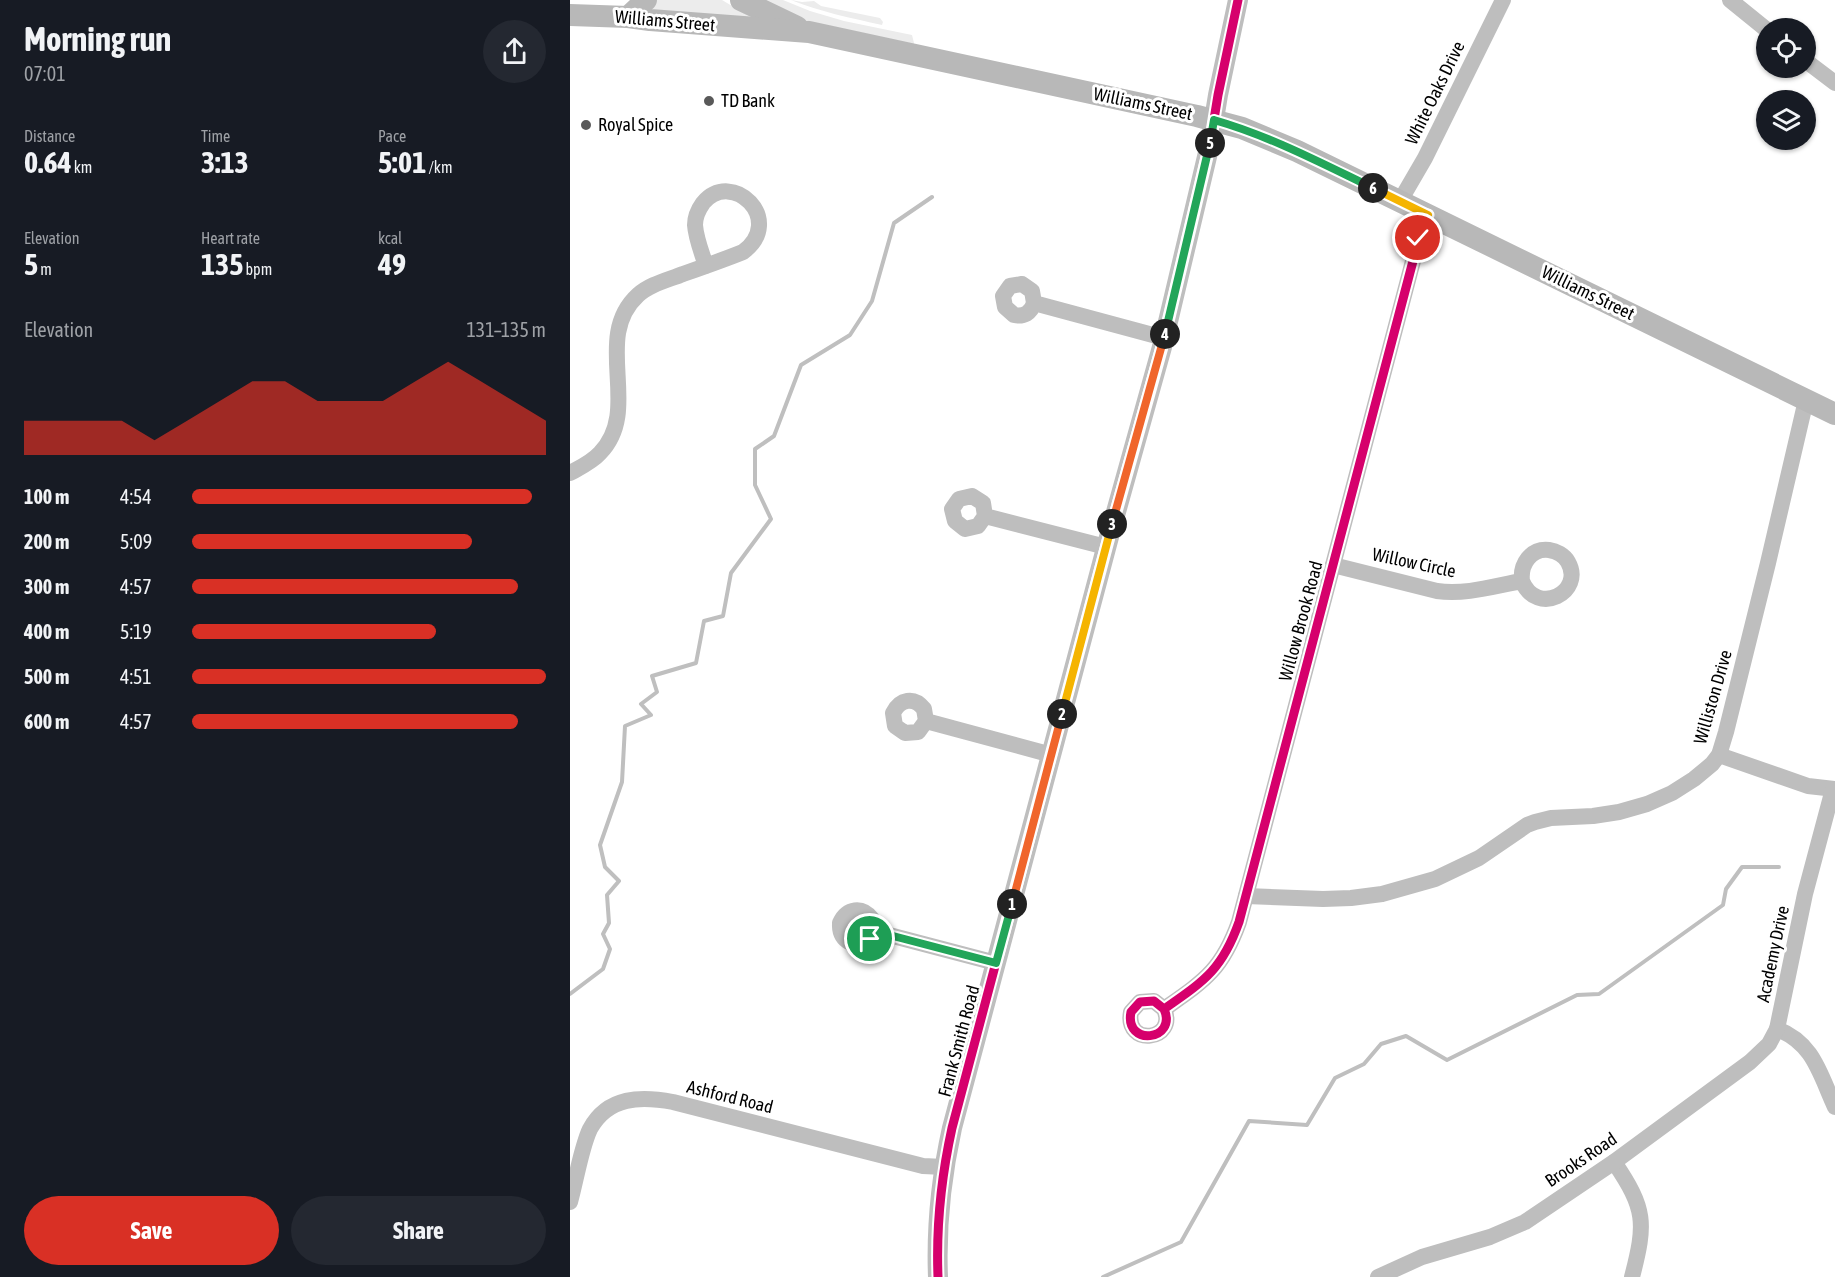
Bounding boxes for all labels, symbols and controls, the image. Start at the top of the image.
street label: Williams Street [614,6,716,35]
map controls [1756,18,1816,150]
button: locate [1756,18,1816,78]
text: Morning run [24,20,171,58]
button: share [483,20,546,83]
street label: White Oaks Drive [1401,38,1469,148]
text: 07:01 [24,62,66,85]
street label: Williams Street [1092,83,1194,124]
place label: TD Bank [721,90,775,111]
button: layers [1756,90,1816,150]
marker: TD Bank [702,94,716,108]
place label: Royal Spice [598,114,673,135]
marker: Royal Spice [579,118,593,132]
text: Distance [24,127,75,145]
text: Time [201,127,230,145]
text: Pace [378,127,406,145]
pin: 5 [1195,128,1225,158]
text: 5 [1206,134,1214,152]
text: 0.64 [24,145,72,179]
text: 3:13 [201,145,249,179]
text: 5:01 [378,145,426,179]
text: km [72,158,92,176]
text: /km [426,158,452,176]
pin: 6 [1358,173,1388,203]
text: 6 [1369,179,1377,197]
pin [1392,212,1443,263]
icon: check [1401,221,1434,254]
text: Elevation [24,229,79,247]
text: Heart rate [201,229,260,247]
text: kcal [378,229,402,247]
text: 5 [24,247,38,281]
text: 135 [201,247,243,281]
text: 49 [378,247,406,281]
text: m [38,260,52,278]
text: bpm [243,260,272,278]
street label: Williams Street [1538,261,1638,324]
text: Elevation [24,318,93,341]
text: 131–135 m [466,318,546,341]
pin: 4 [1150,319,1180,349]
text: 4 [1161,325,1169,343]
text: 100 m [24,485,69,508]
text: 4:54 [120,485,152,508]
pin: 3 [1097,509,1127,539]
text: 3 [1108,515,1116,533]
text: 200 m [24,530,69,553]
text: 5:09 [120,530,152,553]
street label: Willow Circle [1370,543,1458,582]
street label: Willow Brook Road [1274,558,1327,683]
text: 300 m [24,575,69,598]
text: 4:57 [120,575,152,598]
text: 400 m [24,620,69,643]
text: 5:19 [120,620,152,643]
street label: Williston Drive [1689,647,1736,746]
text: 500 m [24,665,69,688]
text: 4:51 [120,665,152,688]
pin: 2 [1047,699,1077,729]
text: 2 [1058,705,1066,723]
text: 600 m [24,710,69,733]
text: 4:57 [120,710,152,733]
pin: 1 [997,889,1027,919]
text: 1 [1008,895,1016,913]
street label: Academy Drive [1752,904,1793,1004]
pin [844,913,895,964]
icon: arrive [853,922,886,955]
street label: Frank Smith Road [934,983,984,1099]
street label: Ashford Road [685,1076,775,1117]
street label: Brooks Road [1541,1128,1621,1191]
button: Save [24,1196,279,1265]
button: Share [291,1196,546,1265]

